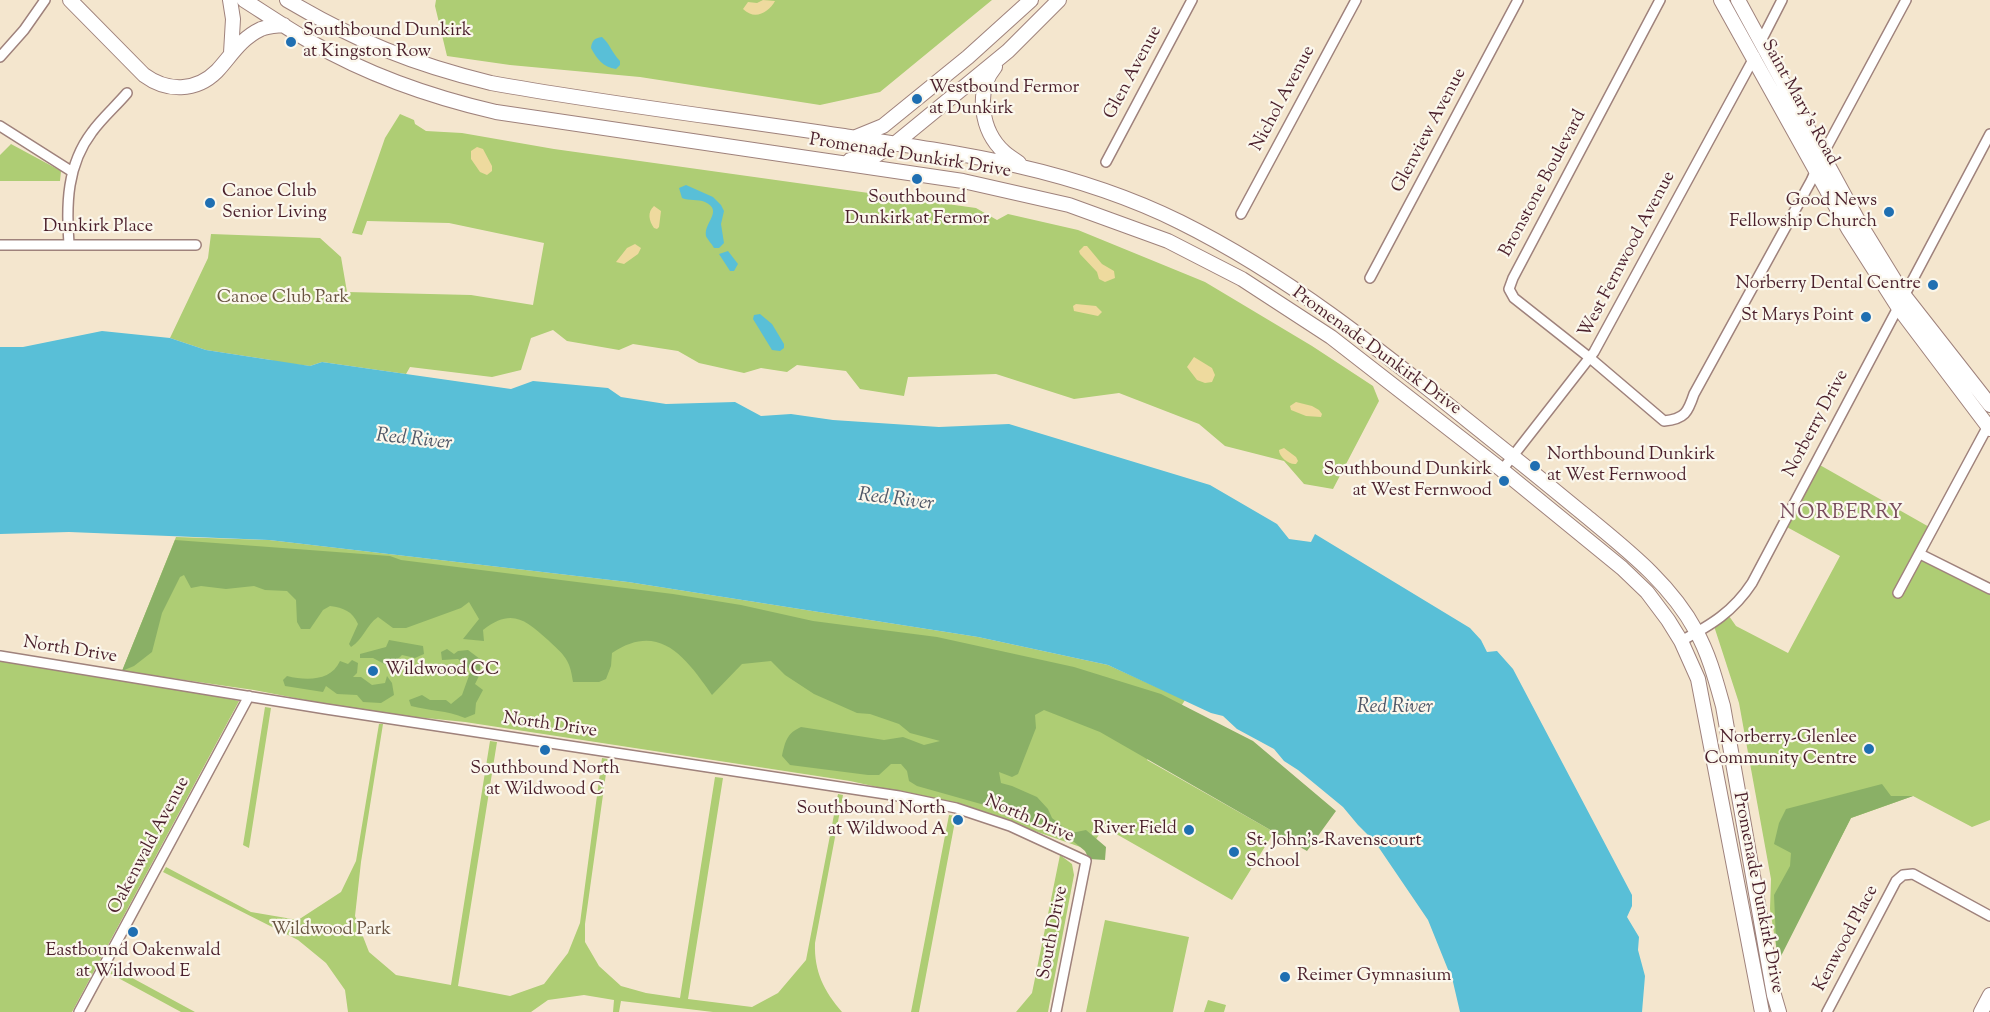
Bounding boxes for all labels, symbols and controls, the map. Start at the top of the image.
place label: Southbound Dunkirk at Kingston Row [303,21,472,63]
street label: Glen Avenue [1100,23,1168,123]
marker: Southbound Dunkirk at Kingston Row [284,35,298,49]
street label: Saint Mary's Road [1756,36,1842,170]
street label: Nichol Avenue [1247,43,1321,155]
street label: Glenview Avenue [1388,65,1472,197]
place label: Westbound Fermor at Dunkirk [929,78,1079,121]
marker: Westbound Fermor at Dunkirk [910,92,924,106]
street label: Bronstone Boulevard [1496,107,1592,261]
street label: Promenade Dunkirk Drive [807,130,1013,184]
street label: West Fernwood Avenue [1575,168,1681,342]
marker: Southbound Dunkirk at Fermor [910,172,924,186]
place label: Canoe Club Senior Living [222,182,327,224]
place label: Southbound Dunkirk at Fermor [845,188,989,230]
place label: Good News Fellowship Church [1729,191,1877,234]
marker: Canoe Club Senior Living [203,196,217,210]
marker: Good News Fellowship Church [1882,205,1896,219]
street label: Dunkirk Place [43,217,153,239]
place label: Norberry Dental Centre [1735,274,1921,296]
marker: Norberry Dental Centre [1926,278,1940,292]
street label: Promenade Dunkirk Drive [1287,283,1465,421]
park label: Canoe Club Park [217,288,349,310]
place label: St Marys Point [1741,306,1854,328]
marker: St Marys Point [1859,310,1873,324]
street label: Norberry Drive [1780,367,1854,481]
water label: Red River [375,425,453,457]
place label: Northbound Dunkirk at West Fernwood [1547,445,1715,488]
marker: Northbound Dunkirk at West Fernwood [1528,459,1542,473]
place label: Southbound Dunkirk at West Fernwood [1323,460,1492,502]
marker: Southbound Dunkirk at West Fernwood [1497,474,1511,488]
water label: Red River [857,484,935,518]
district label: NORBERRY [1780,503,1904,527]
street label: North Drive [22,633,118,669]
place label: Wildwood CC [385,660,500,682]
marker: Wildwood CC [366,664,380,678]
water label: Red River [1357,697,1433,721]
street label: North Drive [502,709,598,743]
place label: Norberry-Glenlee Community Centre [1704,728,1857,771]
marker: Norberry-Glenlee Community Centre [1862,742,1876,756]
marker: Southbound North at Wildwood C [538,743,552,757]
place label: Southbound North at Wildwood C [470,759,620,802]
street label: Oakenwald Avenue [105,774,195,918]
street label: Promenade Dunkirk Drive [1727,791,1787,995]
street label: North Drive [981,792,1077,848]
place label: Southbound North at Wildwood A [797,799,946,842]
marker: Southbound North at Wildwood A [951,813,965,827]
place label: River Field [1093,819,1177,841]
marker: River Field [1182,823,1196,837]
place label: St. John's-Ravenscourt School [1246,831,1422,874]
marker: St. John's-Ravenscourt School [1227,845,1241,859]
street label: Kenwood Place [1810,882,1884,996]
street label: South Drive [1034,884,1074,982]
park label: Wildwood Park [271,920,391,942]
marker: Eastbound Oakenwald at Wildwood E [126,925,140,939]
place label: Eastbound Oakenwald at Wildwood E [45,941,221,984]
place label: Reimer Gymnasium [1297,966,1451,988]
marker: Reimer Gymnasium [1278,970,1292,984]

